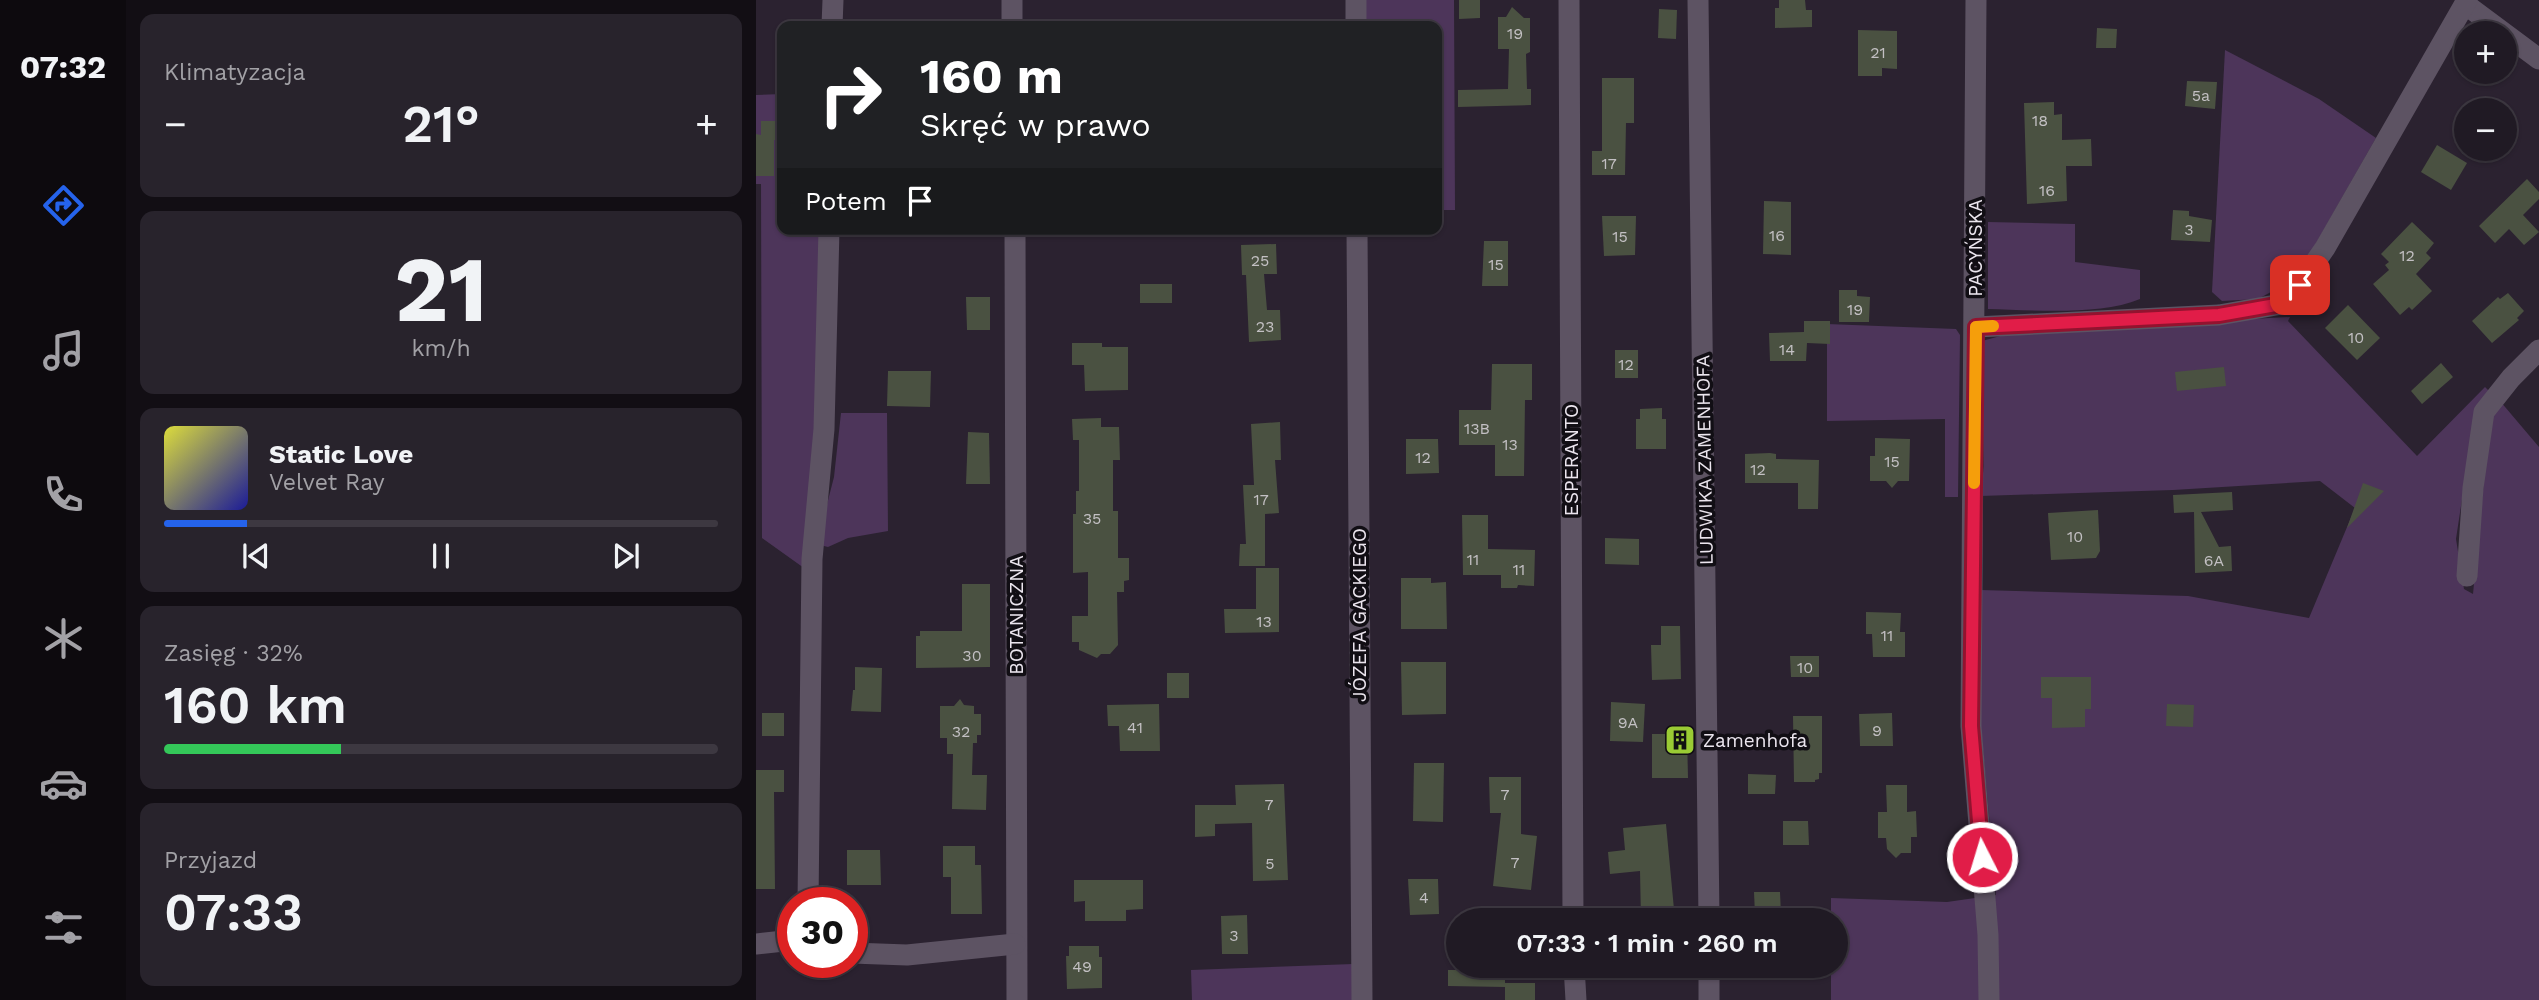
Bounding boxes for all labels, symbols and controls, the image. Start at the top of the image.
map controls [2454,21,2517,161]
button: + [2454,21,2517,84]
house number: 19 [1507,24,1523,43]
house number: 21 [1870,43,1886,62]
text: 160 m [920,47,1063,105]
text: 07:32 [20,48,106,86]
icon: right [805,49,896,140]
text: Klimatyzacja [164,59,306,86]
house number: 5a [2192,86,2210,105]
text: 21° [402,94,480,155]
button: − [2454,98,2517,161]
text: − [164,102,187,146]
text: + [695,102,718,146]
text: Skręć w prawo [920,106,1151,144]
house number: 18 [2032,111,2048,130]
house number: 17 [1601,154,1617,173]
icon: directions [39,181,88,230]
house number: 16 [2039,181,2055,200]
icon: arrive [901,182,939,220]
text: Potem [805,186,887,216]
street label: PACYŃSKA [1964,199,1987,297]
house number: 3 [2184,220,2194,239]
house number: 16 [1769,226,1785,245]
house number: 15 [1612,227,1628,246]
text: 21 [394,236,488,343]
house number: 12 [2399,246,2415,265]
house number: 25 [1251,251,1269,270]
house number: 15 [1488,255,1504,274]
pin [2270,255,2330,315]
icon: arrive [2281,266,2319,304]
house number: 19 [1847,300,1863,319]
house number: 23 [1256,317,1274,336]
icon: music [39,326,88,375]
house number: 10 [2348,328,2364,347]
text: km/h [411,335,471,362]
house number: 14 [1779,340,1795,359]
street label: LUDWIKA ZAMENHOFA [1691,354,1718,565]
house number: 12 [1618,355,1634,374]
street label: ESPERANTO [1560,404,1583,516]
house number: 13B [1464,419,1490,438]
house number: 13 [1502,435,1518,454]
text: Static Love [269,439,413,469]
house number: 12 [1415,448,1431,467]
house number: 15 [1884,452,1900,471]
house number: 12 [1750,460,1766,479]
text: Velvet Ray [269,469,385,496]
icon: phone [39,470,88,519]
house number: 17 [1253,490,1269,509]
house number: 35 [1083,509,1101,528]
house number: 10 [2067,527,2083,546]
street label: JÓZEFA GACKIEGO [1348,528,1371,702]
icon: previous [237,537,275,575]
icon: pause [422,537,460,575]
icon: next [607,537,645,575]
house number: 11 [1467,550,1479,569]
house number: 6A [2204,551,2225,570]
street label: BOTANICZNA [1005,555,1028,675]
house number: 11 [1513,560,1525,579]
house number: 13 [1256,612,1272,631]
icon: climate [39,614,88,663]
house number: 11 [1881,626,1893,645]
text: Zasięg · 32% [164,640,303,667]
house number: 30 [962,646,982,665]
house number: 10 [1797,658,1813,677]
text: 160 km [164,675,347,736]
house number: 9A [1618,713,1639,732]
house number: 41 [1127,718,1143,737]
house number: 9 [1872,721,1882,740]
house number: 32 [952,722,970,741]
building icon: Zamenhofa [1663,723,1697,757]
place label: Zamenhofa [1703,729,1807,752]
icon: car [39,759,88,808]
house number: 7 [1501,785,1510,804]
house number: 7 [1265,795,1274,814]
position arrow [1945,820,2019,894]
text: Przyjazd [164,847,257,874]
house number: 7 [1511,853,1520,872]
house number: 5 [1265,854,1275,873]
text: 07:33 [164,882,303,943]
speed limit sign: 30 [777,887,868,978]
house number: 4 [1419,888,1429,907]
icon: filters [39,903,88,952]
house number: 3 [1229,926,1239,945]
text: 07:33 · 1 min · 260 m [1516,928,1778,958]
house number: 49 [1072,957,1092,976]

